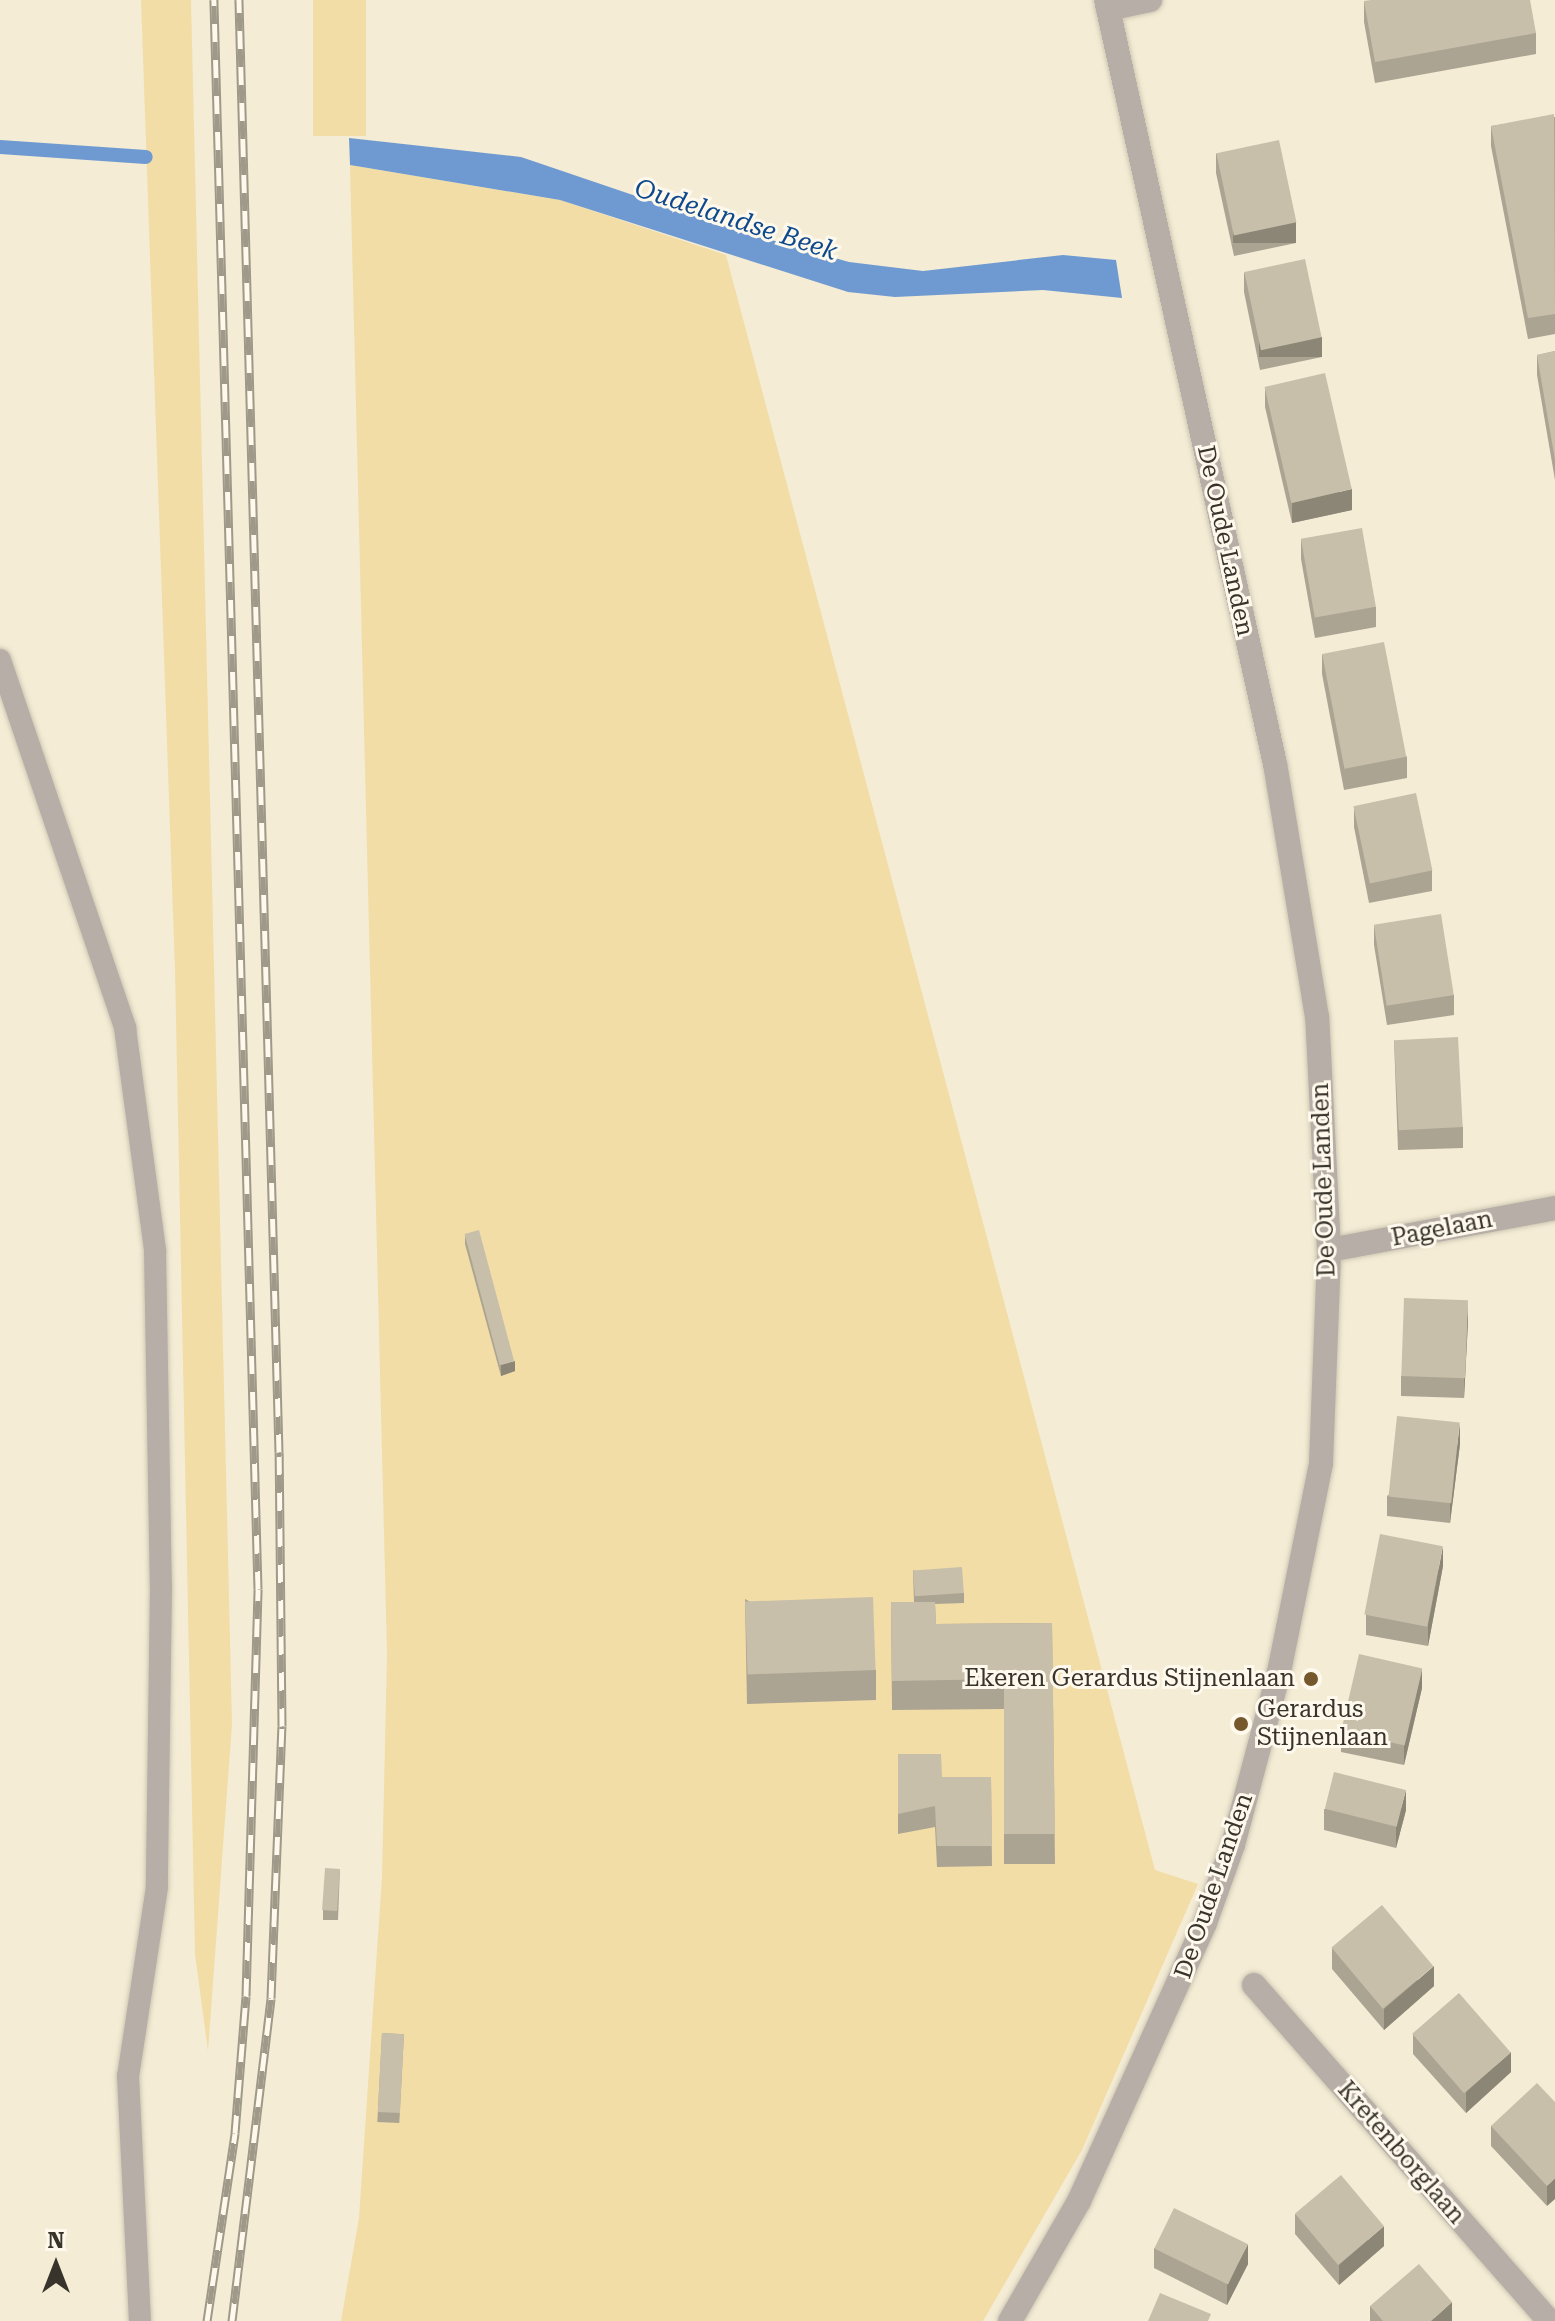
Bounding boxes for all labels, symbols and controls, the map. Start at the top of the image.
water label: Oudelandse Beek [631,173,841,267]
street label: De Oude Landen [1191,443,1259,639]
street label: De Oude Landen [1306,1082,1342,1278]
street label: Pagelaan [1389,1205,1495,1253]
place label: Ekeren Gerardus Stijnenlaan [964,1665,1295,1693]
marker: Ekeren Gerardus Stijnenlaan [1302,1670,1320,1688]
place label: Gerardus Stijnenlaan [1257,1696,1388,1752]
marker: Gerardus Stijnenlaan [1232,1715,1250,1733]
street label: De Oude Landen [1169,1789,1259,1983]
street label: Kretenborglaan [1331,2076,1471,2230]
north arrow [16,2225,96,2305]
text: N [48,2228,64,2253]

